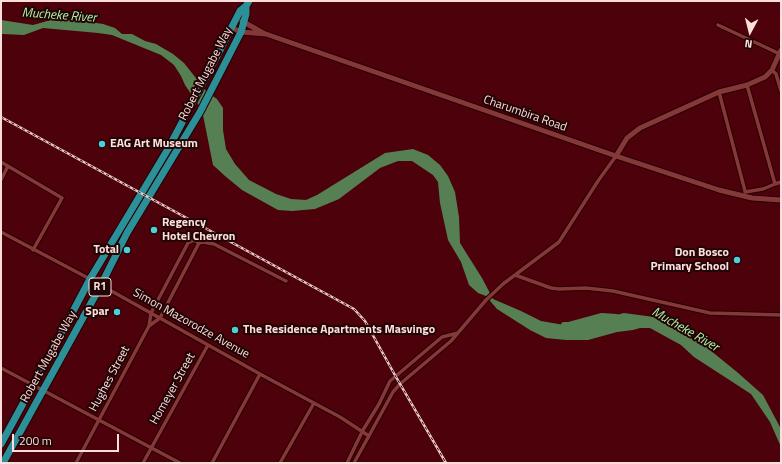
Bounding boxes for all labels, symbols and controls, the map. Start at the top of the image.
water label: Mucheke River [21,6,97,26]
north arrow [730,12,770,52]
street label: Robert Mugabe Way [176,25,236,123]
text: N [744,36,753,52]
street label: Charumbira Road [481,93,569,135]
place label: EAG Art Museum [110,137,198,151]
marker: EAG Art Museum [97,139,107,149]
place label: Regency Hotel Chevron [162,216,235,244]
marker: Regency Hotel Chevron [149,225,159,235]
place label: Total [93,243,119,257]
marker: Total [122,245,132,255]
place label: Don Bosco Primary School [651,246,729,274]
marker: Don Bosco Primary School [732,255,742,265]
road number: R1 [89,278,111,296]
street label: Simon Mazorodze Avenue [130,286,252,362]
place label: Spar [85,305,109,319]
water label: Mucheke River [649,305,721,355]
marker: Spar [112,307,122,317]
street label: Robert Mugabe Way [18,309,80,405]
place label: The Residence Apartments Masvingo [243,323,435,337]
marker: The Residence Apartments Masvingo [230,325,240,335]
street label: Hughes Street [87,344,133,414]
street label: Homeyer Street [147,351,199,427]
scale bar [14,426,121,452]
text: 200 m [19,431,52,450]

